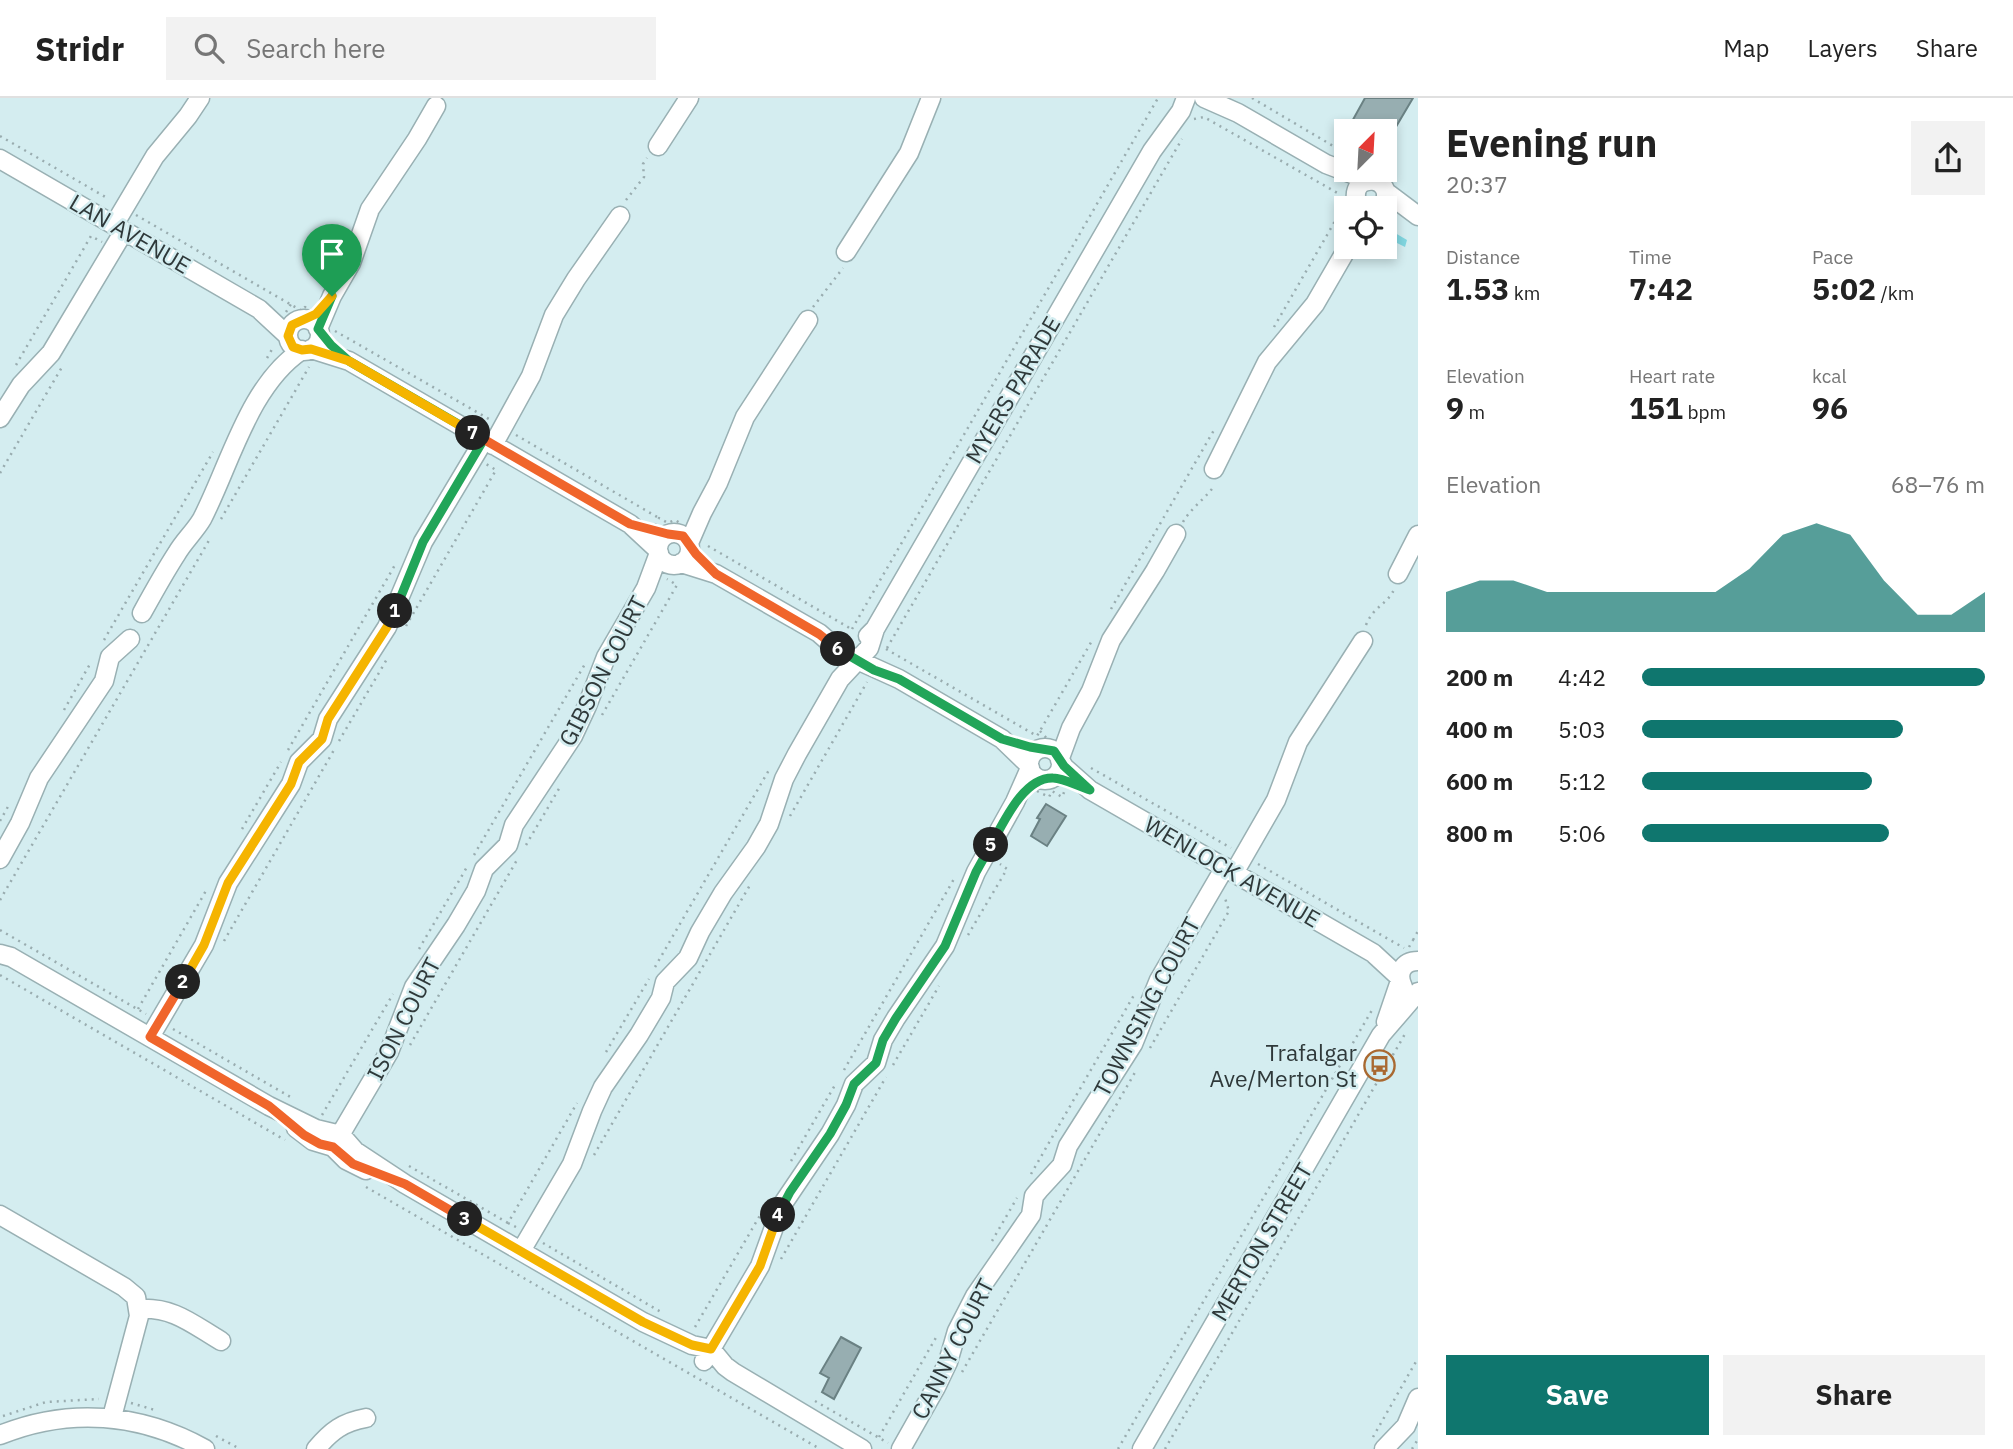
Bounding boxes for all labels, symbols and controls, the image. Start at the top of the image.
search box [166,17,656,80]
text: Stridr [35,27,124,70]
icon: search [190,29,228,67]
text: Search here [246,31,386,65]
text: Map [1723,32,1770,64]
text: Layers [1808,32,1878,64]
text: Share [1916,32,1978,64]
text: Evening run [1446,118,1657,167]
north arrow [1334,119,1396,182]
map controls [1334,119,1397,259]
button: share [1911,121,1985,195]
text: 20:37 [1446,169,1508,199]
street label: LAN AVENUE [65,186,196,280]
button: locate [1334,196,1397,259]
pin [302,224,362,296]
icon: arrive [313,235,351,273]
text: Distance [1446,245,1520,269]
text: Time [1629,245,1672,269]
text: Pace [1812,245,1853,269]
text: 1.53 [1446,269,1509,308]
text: 7:42 [1629,269,1693,308]
text: 5:02 [1812,269,1876,308]
text: km [1509,281,1540,305]
text: /km [1876,281,1914,305]
street label: MYERS PARADE [958,310,1066,469]
text: Elevation [1446,364,1525,388]
text: Heart rate [1629,364,1715,388]
text: kcal [1812,364,1847,388]
text: 9 [1446,388,1464,427]
text: 151 [1629,388,1683,427]
text: 96 [1812,388,1848,427]
text: m [1464,400,1485,424]
text: bpm [1683,400,1726,424]
pin: 7 [456,416,490,450]
text: 7 [467,420,478,444]
text: Elevation [1446,469,1541,499]
text: 68–76 m [1891,469,1985,499]
street label: GIBSON COURT [551,590,653,751]
pin: 1 [378,594,412,628]
text: 1 [389,598,400,622]
pin: 6 [820,632,856,666]
text: 6 [832,636,843,660]
text: 200 m [1446,662,1513,692]
text: 4:42 [1558,662,1606,692]
text: 400 m [1446,714,1513,744]
text: 5:03 [1558,714,1606,744]
text: 600 m [1446,766,1513,796]
text: 5:12 [1558,766,1606,796]
street label: WENLOCK AVENUE [1139,809,1326,934]
text: 800 m [1446,818,1513,848]
text: 5:06 [1558,818,1606,848]
pin: 5 [974,828,1009,862]
text: 5 [985,832,996,856]
street label: TOWNSING COURT [1086,912,1206,1102]
street label: ISON COURT [359,952,447,1085]
pin: 2 [166,964,200,1000]
text: 2 [177,969,188,993]
place label: Trafalgar Ave/Merton St [1210,1037,1358,1093]
bus stop icon: Trafalgar Ave/Merton St [1363,1049,1397,1083]
street label: MERTON STREET [1204,1157,1319,1326]
pin: 4 [760,1198,796,1232]
pin: 3 [448,1202,482,1236]
text: 4 [772,1202,783,1226]
text: 3 [459,1206,470,1230]
street label: CANNY COURT [904,1273,1000,1424]
button: Save [1446,1355,1709,1435]
button: Share [1723,1355,1985,1435]

